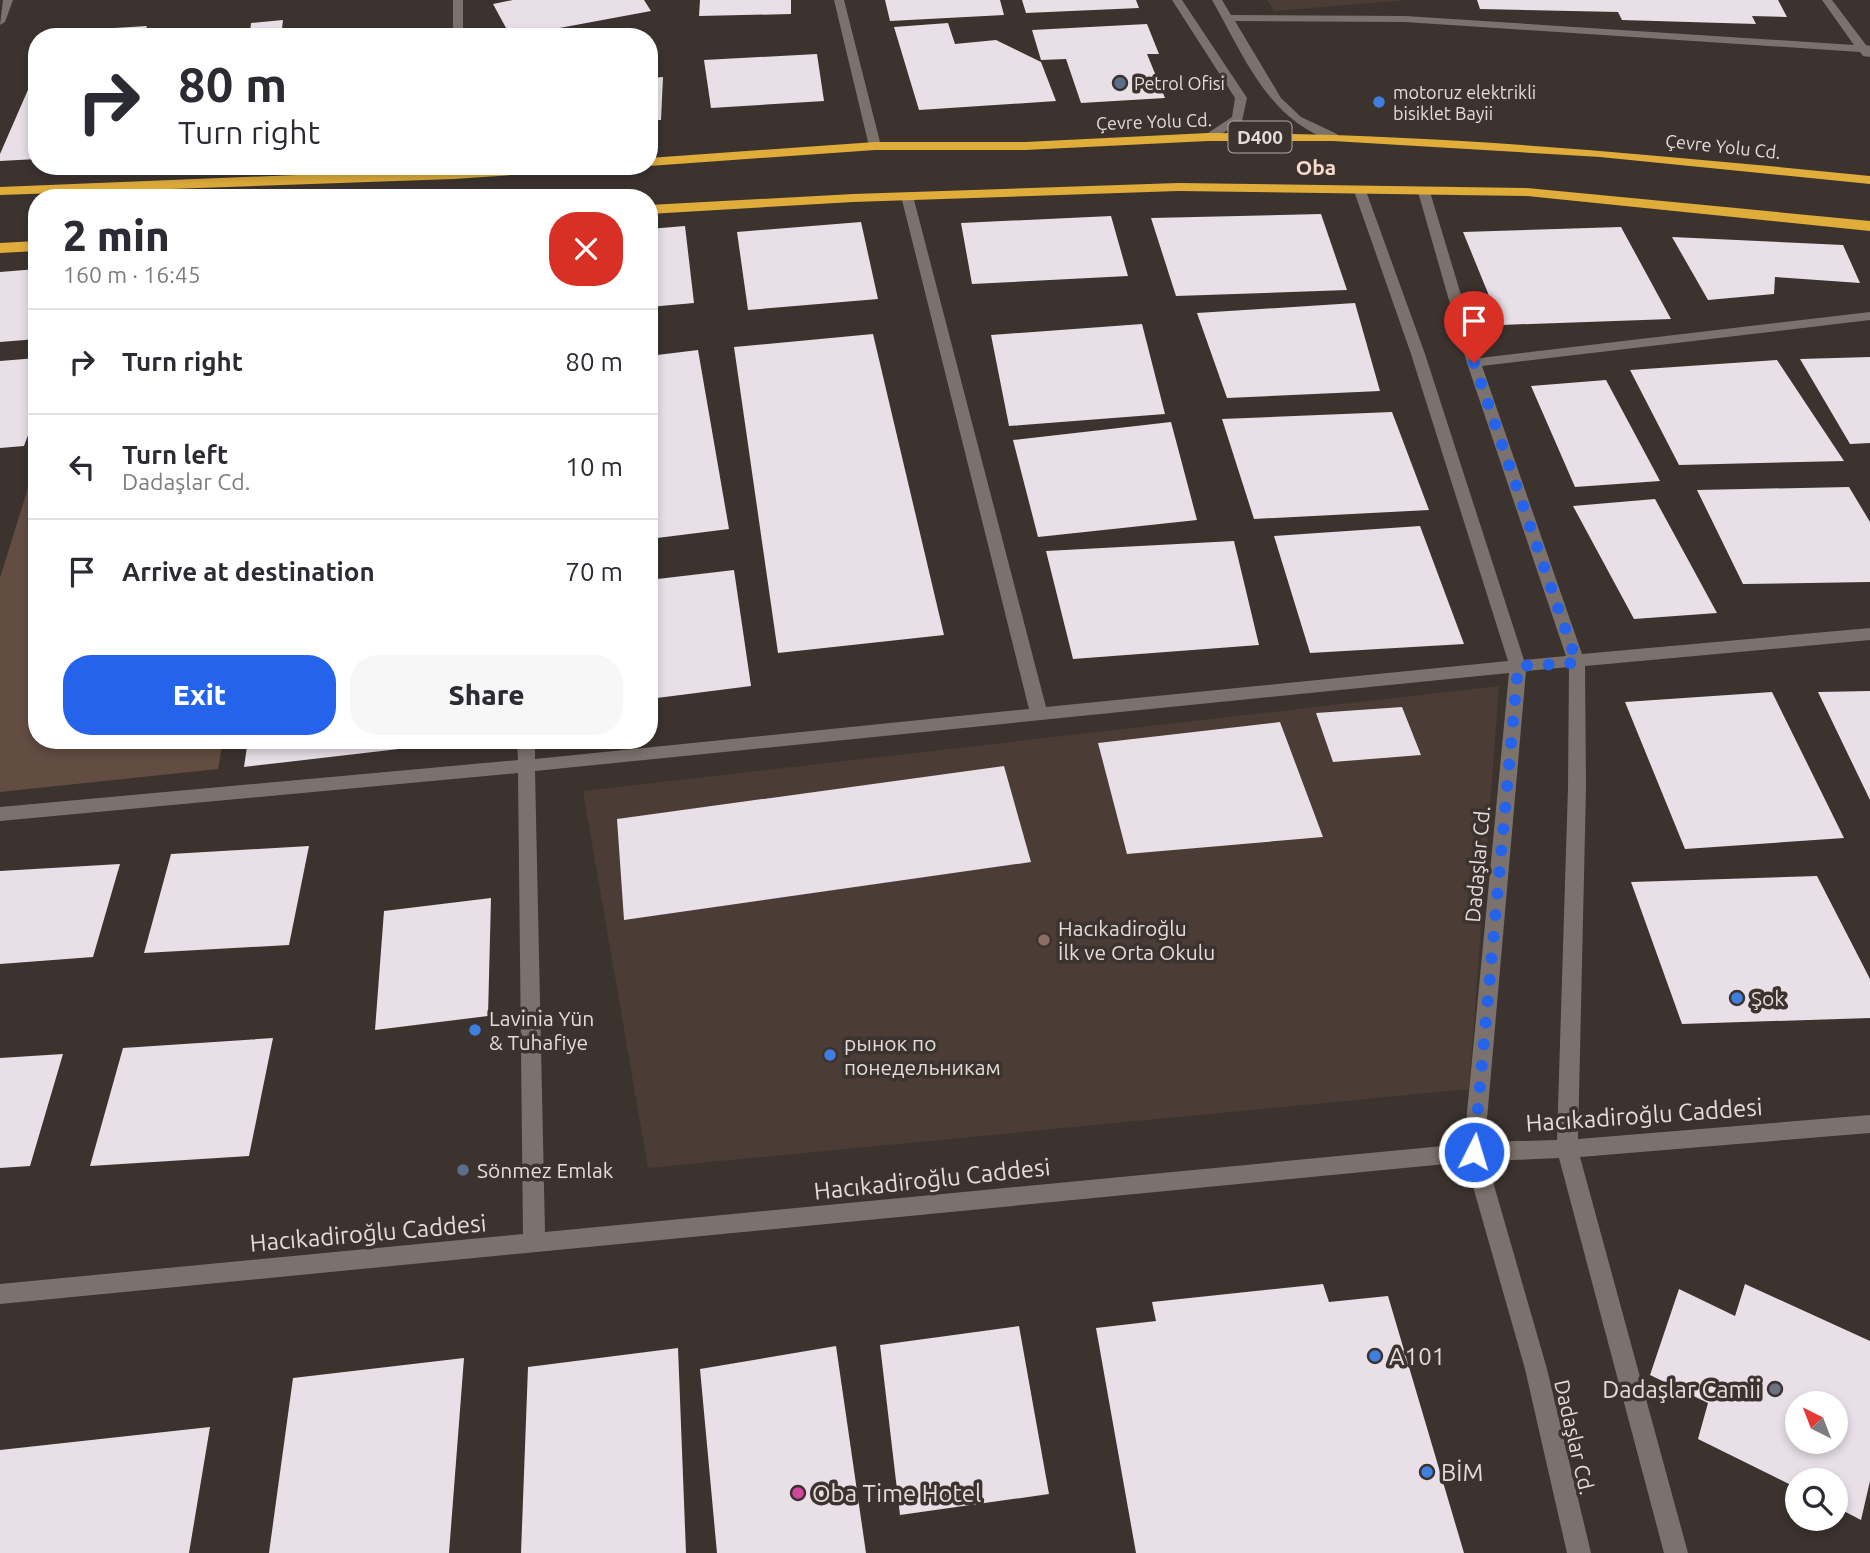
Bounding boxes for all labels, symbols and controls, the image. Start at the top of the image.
icon: right [63,56,154,147]
text: 80 m [178,56,287,111]
place label: Petrol Ofisi [1134,73,1225,93]
marker: Petrol Ofisi [1112,75,1128,91]
place label: motoruz elektrikli bisiklet Bayii [1393,82,1536,123]
marker: motoruz elektrikli bisiklet Bayii [1371,94,1387,110]
street label: Çevre Yolu Cd. [1096,109,1212,133]
text: Turn right [178,114,320,150]
road number: D400 [1228,122,1292,153]
street label: Çevre Yolu Cd. [1664,130,1782,162]
district label: Oba [1296,155,1336,179]
text: 2 min [63,212,170,259]
button: close [549,212,623,286]
text: 160 m · 16:45 [63,262,201,287]
pin [1444,291,1504,363]
icon: arrive [1455,302,1493,340]
icon: right [63,343,101,381]
text: Turn right [122,347,243,376]
text: 80 m [565,347,623,376]
text: Turn left [122,440,228,469]
icon: left [63,448,101,486]
text: 10 m [565,452,623,481]
text: Dadaşlar Cd. [122,469,250,494]
icon: arrive [63,553,101,591]
text: Arrive at destination [122,557,375,586]
text: 70 m [565,557,623,586]
button: Exit [63,655,336,735]
button: Share [350,655,623,735]
street label: Dadaşlar Cd. [1460,805,1494,923]
place label: Hacıkadiroğlu İlk ve Orta Okulu [1058,916,1215,964]
marker: Hacıkadiroğlu İlk ve Orta Okulu [1036,932,1052,948]
place label: Şok [1751,986,1785,1010]
marker: Şok [1729,990,1745,1006]
place label: Lavinia Yün & Tuhafiye [489,1006,594,1054]
marker: Lavinia Yün & Tuhafiye [467,1022,483,1038]
place label: рынок по понедельникам [844,1031,1001,1079]
marker: рынок по понедельникам [822,1047,838,1063]
street label: Hacıkadiroğlu Caddesi [1525,1093,1763,1137]
position arrow [1437,1115,1511,1189]
street label: Hacıkadiroğlu Caddesi [813,1153,1051,1205]
place label: Sönmez Emlak [477,1158,614,1182]
marker: Sönmez Emlak [455,1162,471,1178]
street label: Hacıkadiroğlu Caddesi [249,1209,487,1257]
place label: A101 [1389,1343,1445,1370]
marker: A101 [1367,1348,1383,1364]
place label: Dadaşlar Camii [1602,1376,1761,1403]
street label: Dadaşlar Cd. [1550,1377,1600,1497]
marker: Dadaşlar Camii [1767,1381,1783,1397]
north arrow [1785,1391,1848,1454]
map controls [1785,1391,1848,1531]
place label: BİM [1441,1459,1483,1486]
marker: BİM [1419,1464,1435,1480]
button: search [1785,1468,1848,1531]
place label: Oba Time Hotel [812,1480,981,1507]
marker: Oba Time Hotel [790,1485,806,1501]

